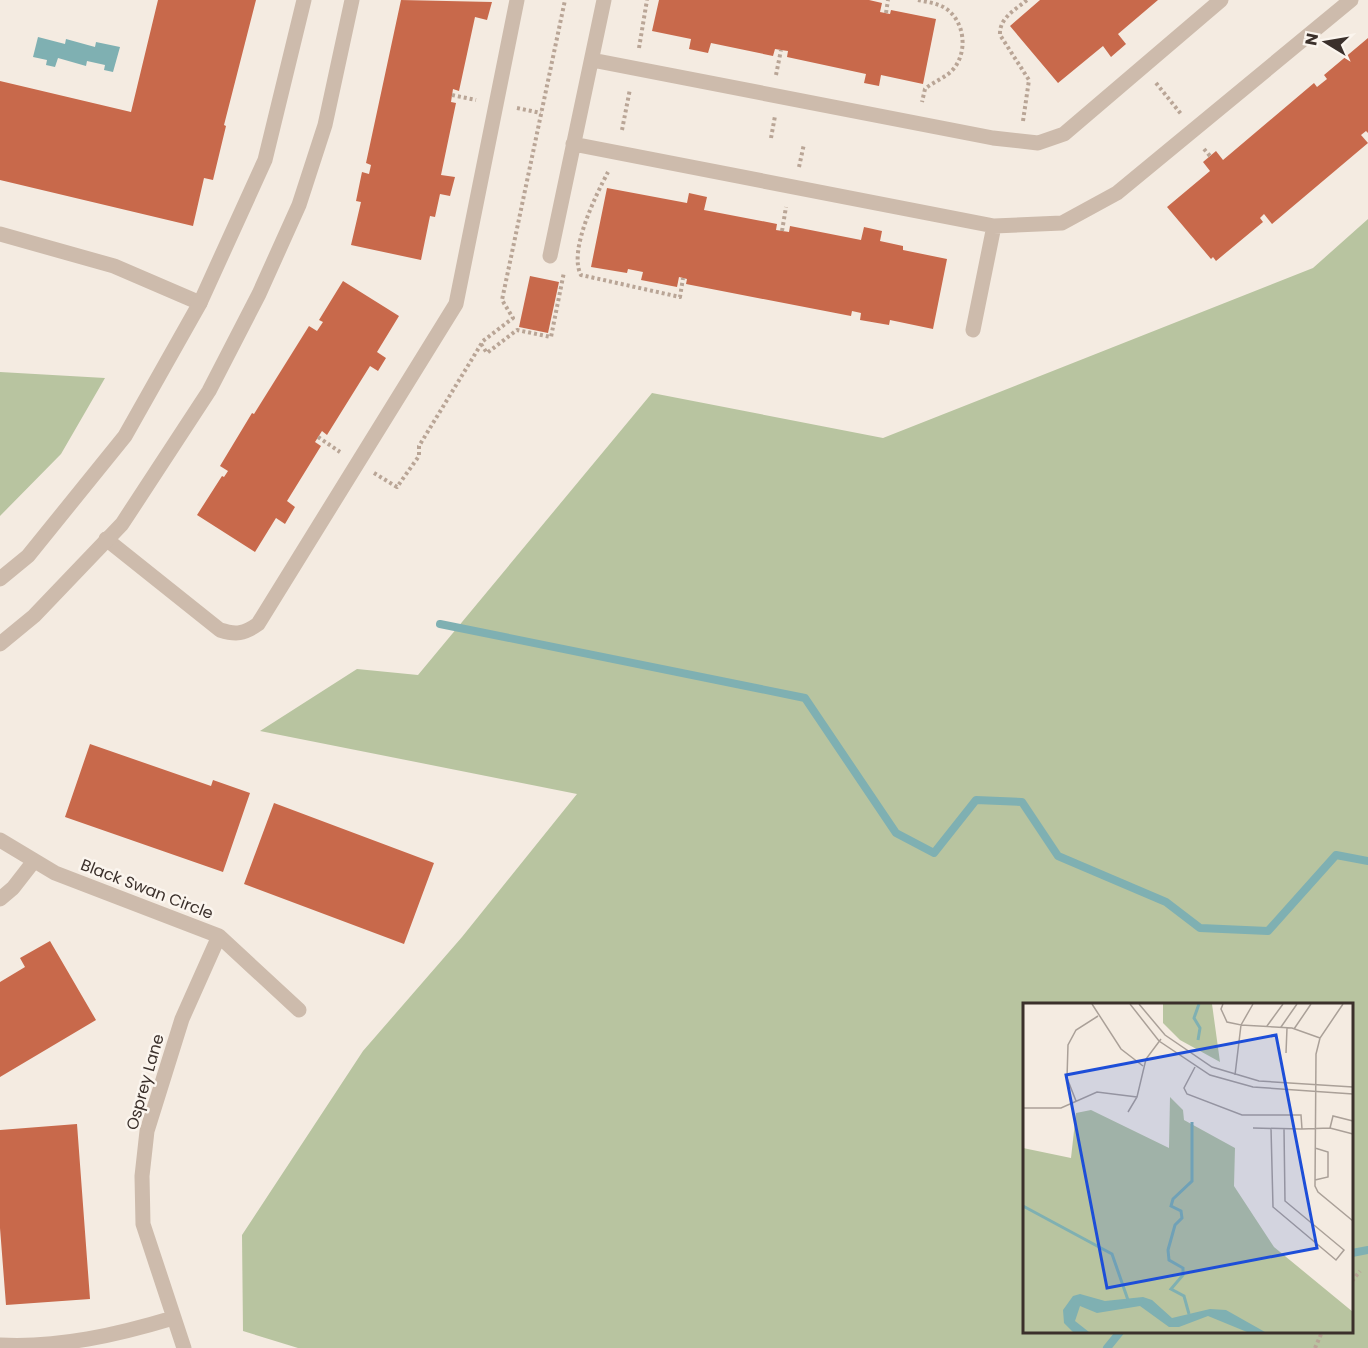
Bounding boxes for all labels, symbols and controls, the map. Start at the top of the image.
north arrow [1296,12,1356,72]
text: N [1299,31,1324,47]
street label: Black Swan Circle [77,853,217,925]
inset map [1023,1003,1353,1333]
street label: Osprey Lane [120,1031,170,1133]

